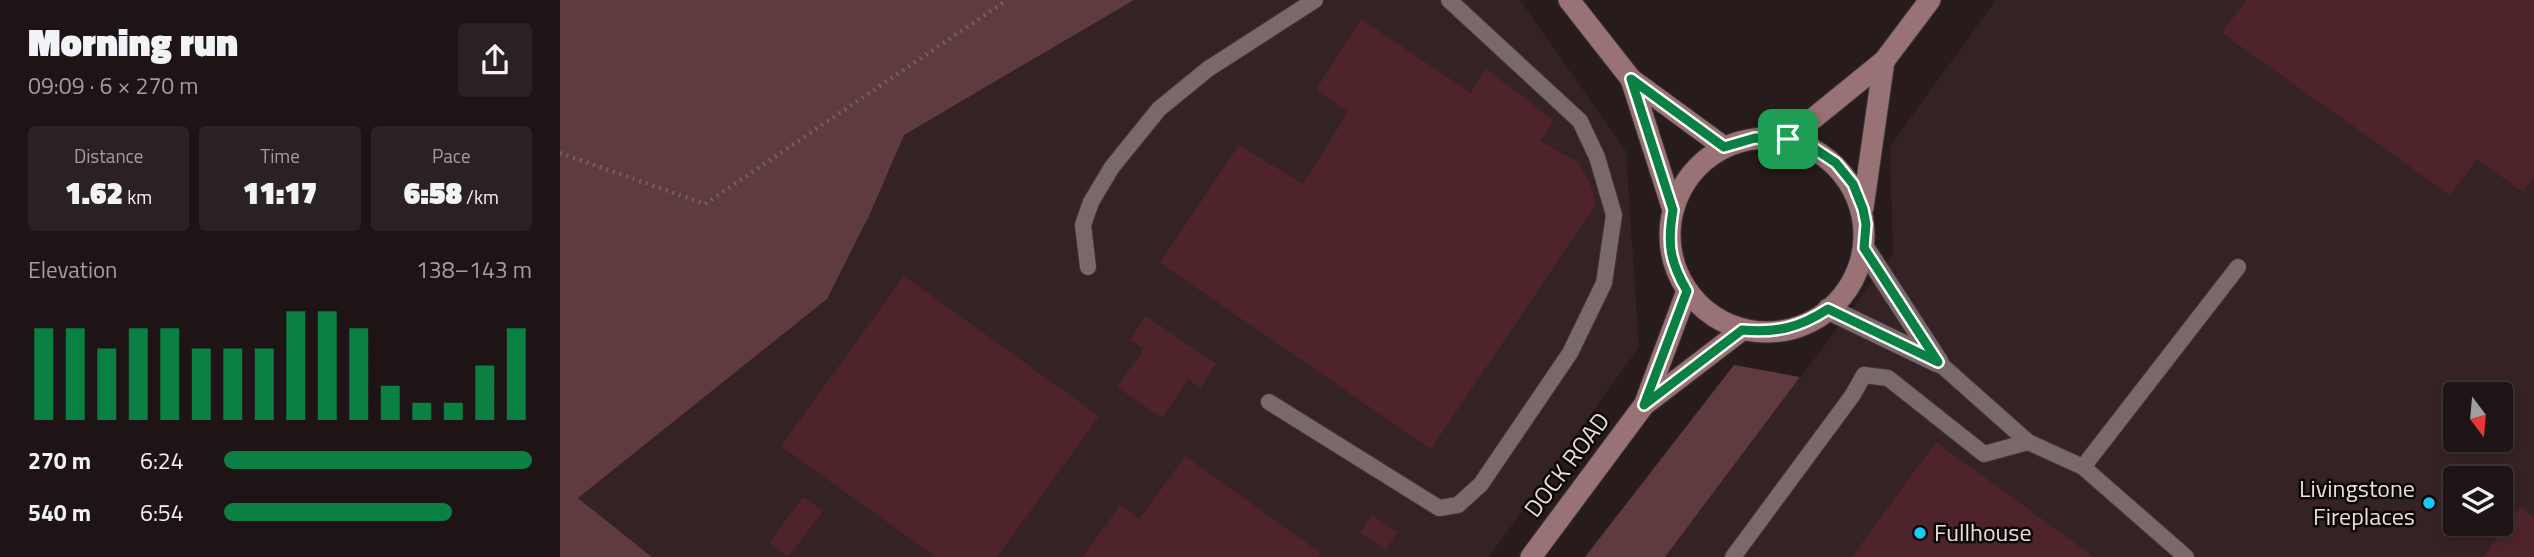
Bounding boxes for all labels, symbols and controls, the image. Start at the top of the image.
text: Morning run [28,13,238,71]
button: share [458,23,532,97]
text: 09:09 · 6 × 270 m [28,68,198,103]
pin [1758,109,1818,169]
icon: arrive [1769,120,1807,158]
text: Distance [74,141,143,170]
text: Time [260,141,300,170]
text: Pace [432,141,471,170]
text: 1.62 [65,170,123,216]
text: 11:17 [243,170,317,216]
text: 6:58 [404,170,462,216]
text: km [123,182,152,211]
text: /km [462,182,499,211]
text: Elevation [28,252,117,287]
text: 138–143 m [416,252,532,287]
north arrow [2443,382,2513,452]
map controls [2443,382,2513,536]
street label: DOCK ROAD [1515,404,1618,525]
text: 270 m [28,443,91,478]
text: 6:24 [140,443,184,478]
button: layers [2443,466,2513,536]
place label: Livingstone Fireplaces [2299,470,2415,534]
text: 540 m [28,495,91,530]
text: 6:54 [140,495,184,530]
marker: Livingstone Fireplaces [2421,495,2437,511]
place label: Fullhouse [1934,514,2032,550]
marker: Fullhouse [1912,525,1928,541]

